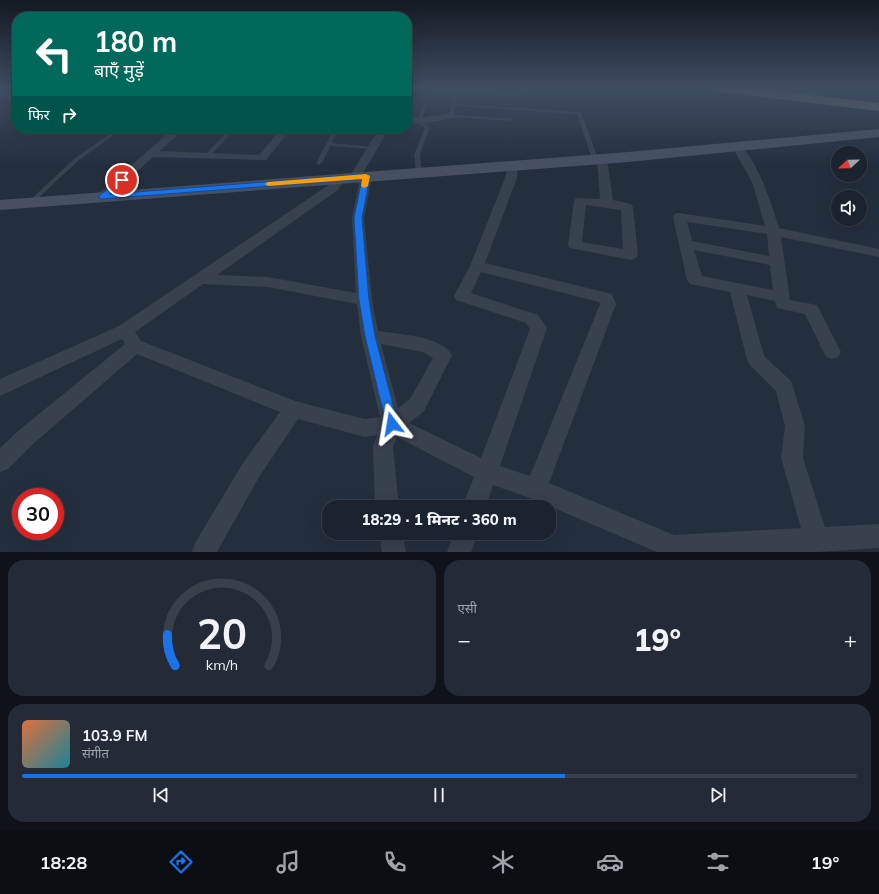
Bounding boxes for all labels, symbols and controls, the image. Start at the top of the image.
text: 180 m [94,24,177,59]
icon: left [28,28,80,80]
text: बाएँ मुड़ें [94,59,144,82]
icon: right [58,104,80,126]
text: फिर [28,105,50,124]
north arrow [831,146,867,182]
map controls [831,146,867,226]
pin [105,163,139,197]
icon: arrive [111,169,133,191]
button: sound [831,190,867,226]
position arrow [371,403,413,445]
speed limit sign: 30 [12,488,64,540]
text: 18:29 · 1 मिनट · 360 m [361,510,517,529]
text: एसी [458,600,477,616]
text: 20 [197,607,247,659]
text: 19° [633,621,681,659]
text: − [458,626,471,654]
text: + [844,626,857,654]
text: km/h [206,656,238,674]
text: 103.9 FM [82,726,147,745]
text: संगीत [82,745,109,761]
icon: previous [150,784,172,806]
icon: pause [428,784,450,806]
icon: next [707,784,729,806]
icon: directions [167,848,195,876]
icon: music [274,848,302,876]
icon: phone [381,848,409,876]
icon: climate [489,848,517,876]
icon: car [596,848,624,876]
icon: filters [704,848,732,876]
text: 18:28 [40,851,87,874]
text: 19° [811,851,839,874]

